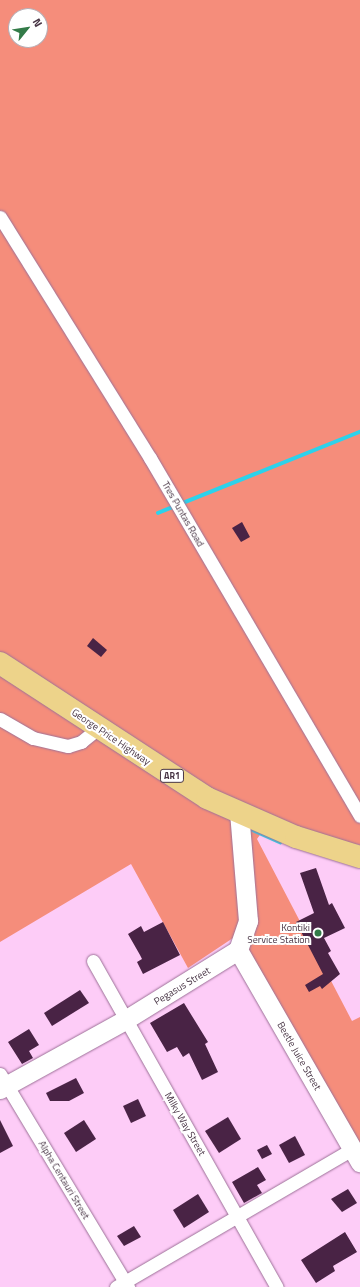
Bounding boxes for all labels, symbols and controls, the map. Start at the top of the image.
north arrow [8,8,48,48]
text: N [29,15,46,30]
street label: Tres Puntas Road [159,479,207,549]
street label: George Price Highway [69,706,153,768]
road number: AR1 [159,769,185,783]
place label: Kontiki Service Station [247,921,310,944]
marker: Kontiki Service Station [313,928,323,938]
street label: Pegasus Street [152,964,212,1008]
street label: Beetle Juice Street [275,1020,323,1092]
street label: Milky Way Street [162,1090,208,1158]
street label: Alpha Centauri Street [36,1139,92,1221]

